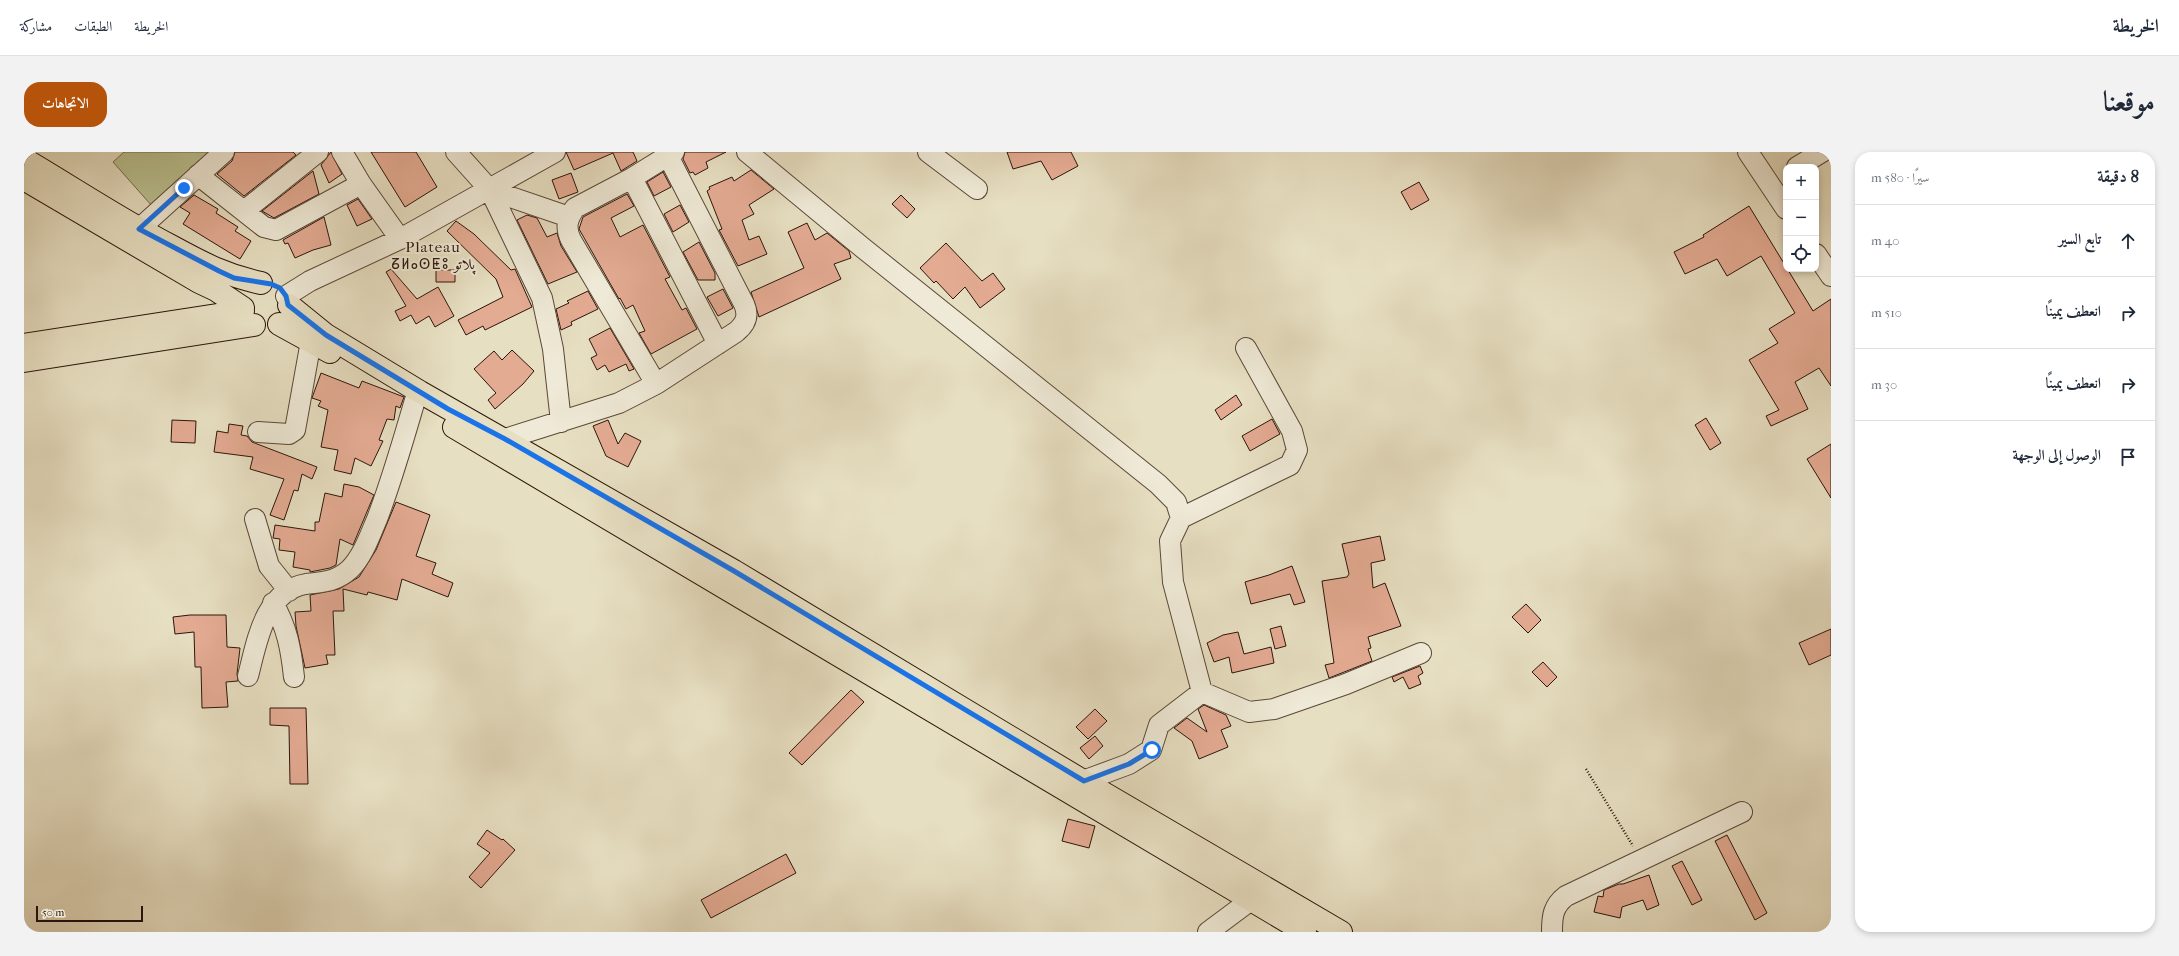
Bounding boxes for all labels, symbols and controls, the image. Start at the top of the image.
text: الخريطة [2113,15,2159,37]
text: مشاركة [20,18,52,35]
text: الطبقات [74,18,112,35]
text: الخريطة [134,18,168,35]
button: الاتجاهات [24,82,107,127]
text: موقعنا [2103,85,2155,118]
map controls [1783,164,1819,272]
button: + [1783,164,1819,200]
text: 8 دقيقة [2097,166,2139,186]
text: سيرًا · 580 m [1871,170,1929,185]
route end [175,179,193,197]
button: − [1783,200,1819,236]
text: تابع السير [2059,230,2101,248]
icon: ahead [2117,230,2139,252]
text: 40 m [1871,233,1899,248]
button: locate [1783,236,1819,272]
district label: Plateau ⵒⵍⴰⵙⵟⵓ پلاتو [391,238,476,275]
text: انعطف يمينًا [2046,302,2101,320]
icon: right [2117,302,2139,324]
text: 510 m [1871,305,1902,320]
text: انعطف يمينًا [2046,374,2101,392]
icon: right [2117,374,2139,396]
text: 30 m [1871,377,1897,392]
text: الوصول إلى الوجهة [2012,446,2101,464]
icon: arrive [2117,446,2139,468]
route start [1143,741,1161,759]
scale bar [36,904,143,923]
text: 50 m [42,906,64,919]

